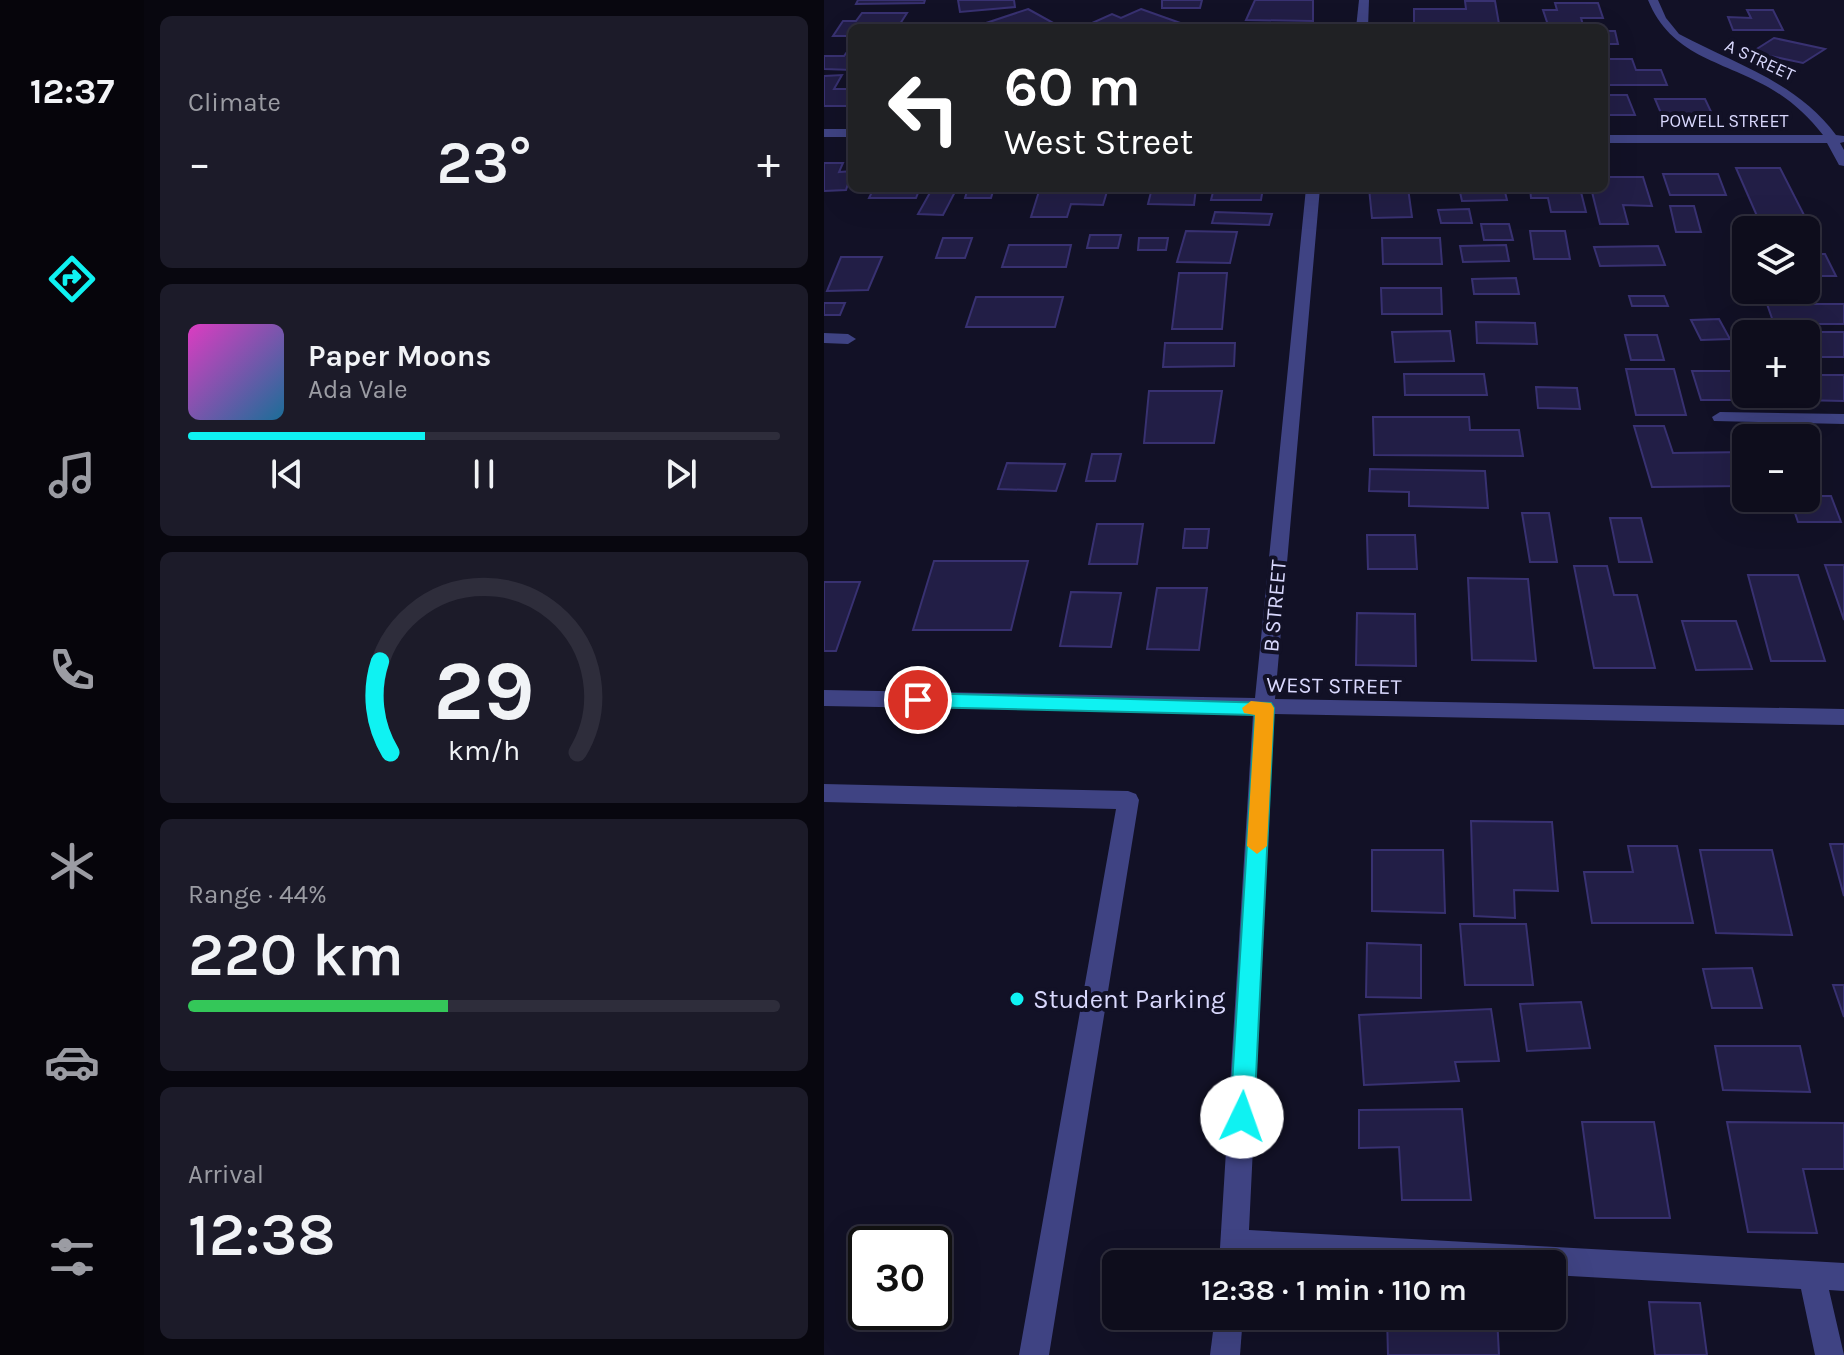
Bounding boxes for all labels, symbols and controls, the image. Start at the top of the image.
street label: A STREET [1721,34,1799,86]
text: 60 m [1004,54,1141,119]
icon: left [872,56,976,160]
text: 12:37 [30,70,114,112]
text: Climate [188,87,281,118]
street label: POWELL STREET [1659,110,1789,132]
text: West Street [1004,121,1193,163]
text: 23° [436,128,532,198]
text: − [188,138,211,189]
text: + [757,138,780,189]
map controls [1732,216,1820,512]
button: layers [1732,216,1820,304]
icon: directions [44,251,100,307]
button: + [1732,320,1820,408]
text: Paper Moons [308,338,491,374]
text: Ada Vale [308,374,408,405]
button: − [1732,424,1820,512]
icon: music [44,447,100,503]
icon: previous [265,452,309,496]
icon: pause [462,452,506,496]
icon: next [659,452,703,496]
street label: B STREET [1258,559,1292,653]
icon: phone [44,642,100,698]
text: 29 [433,643,535,740]
pin [884,666,952,734]
street label: WEST STREET [1266,672,1402,700]
icon: arrive [896,678,940,722]
text: km/h [448,735,520,768]
icon: climate [44,838,100,894]
text: Range · 44% [188,879,327,910]
text: 220 km [188,920,404,990]
place label: Student Parking [1033,984,1226,1015]
marker: Student Parking [1008,990,1026,1008]
icon: car [44,1034,100,1090]
position arrow [1200,1075,1284,1159]
text: Arrival [188,1159,264,1190]
text: 12:38 [188,1200,335,1270]
speed limit sign: 30 [848,1226,952,1330]
icon: filters [44,1229,100,1285]
text: 12:38 · 1 min · 110 m [1201,1272,1467,1308]

